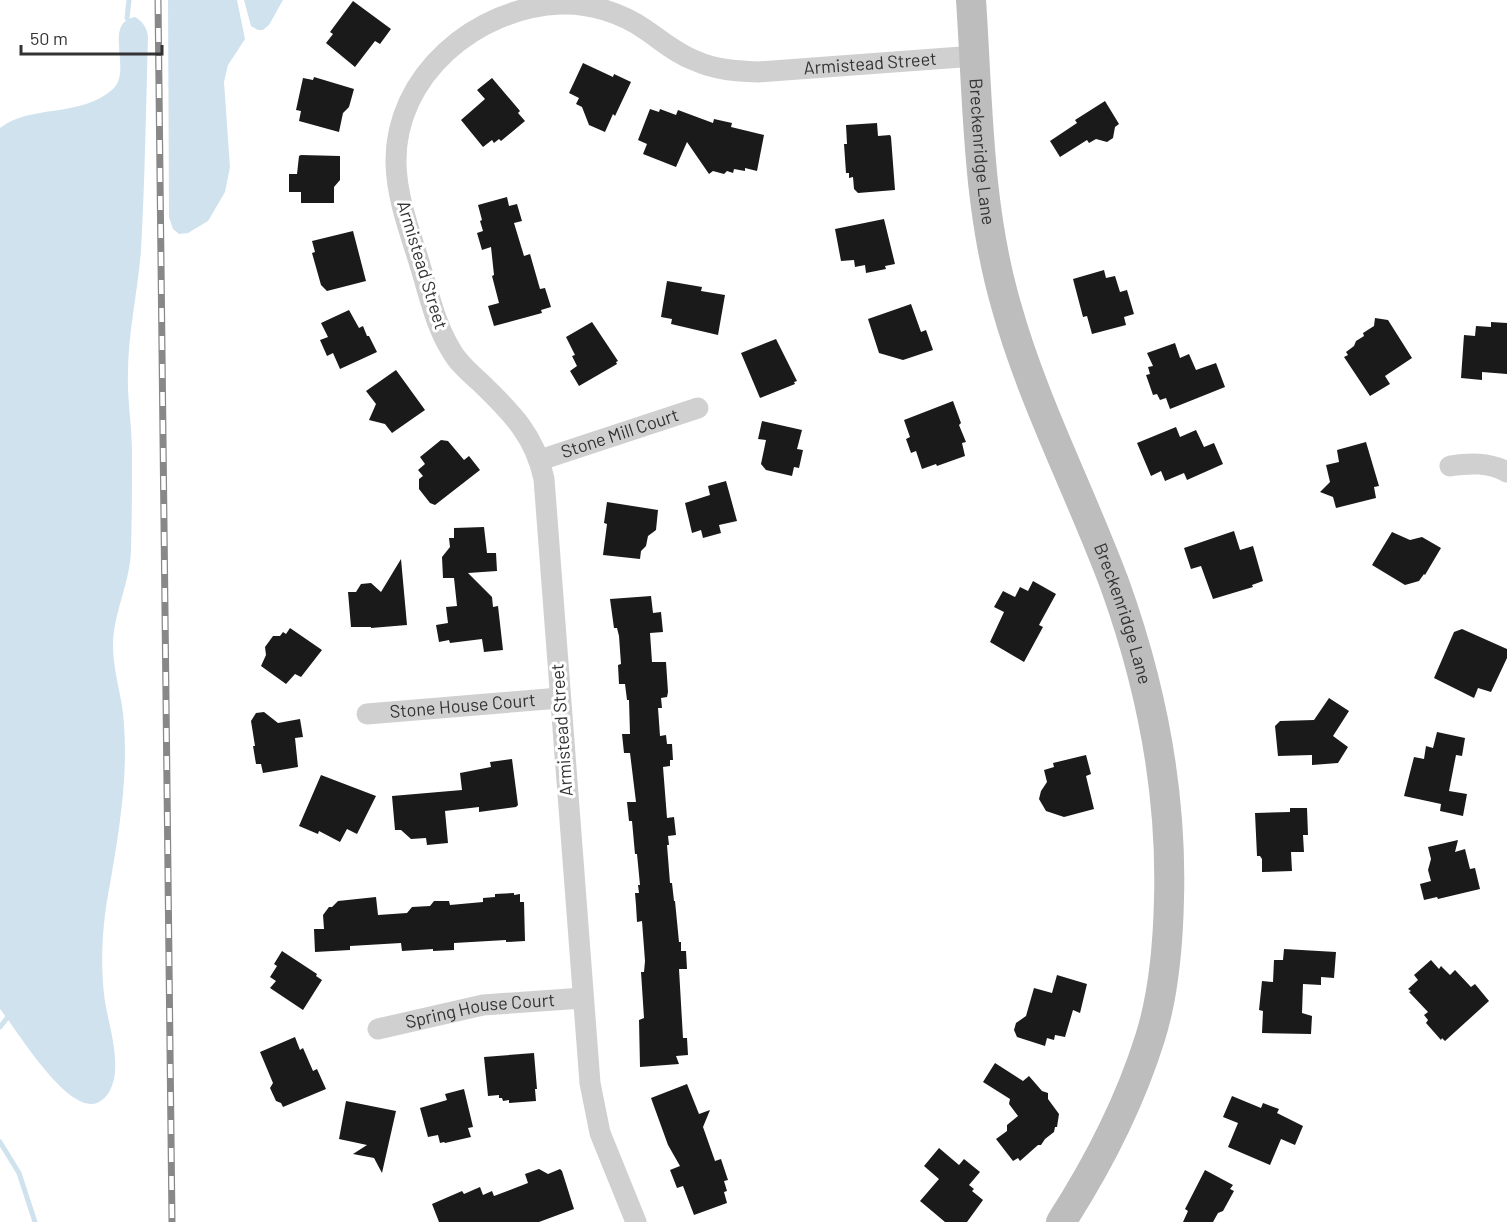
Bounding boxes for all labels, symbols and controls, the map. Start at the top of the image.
scale bar [21,18,162,56]
text: 50 m [30,27,68,49]
street label: Armistead Street [803,47,937,79]
street label: Breckenridge Lane [965,78,1000,226]
street label: Armistead Street [393,198,453,332]
street label: Stone Mill Court [558,403,681,462]
street label: Breckenridge Lane [1090,540,1157,686]
street label: Armistead Street [545,663,577,797]
street label: Stone House Court [389,688,536,722]
street label: Spring House Court [403,988,556,1032]

